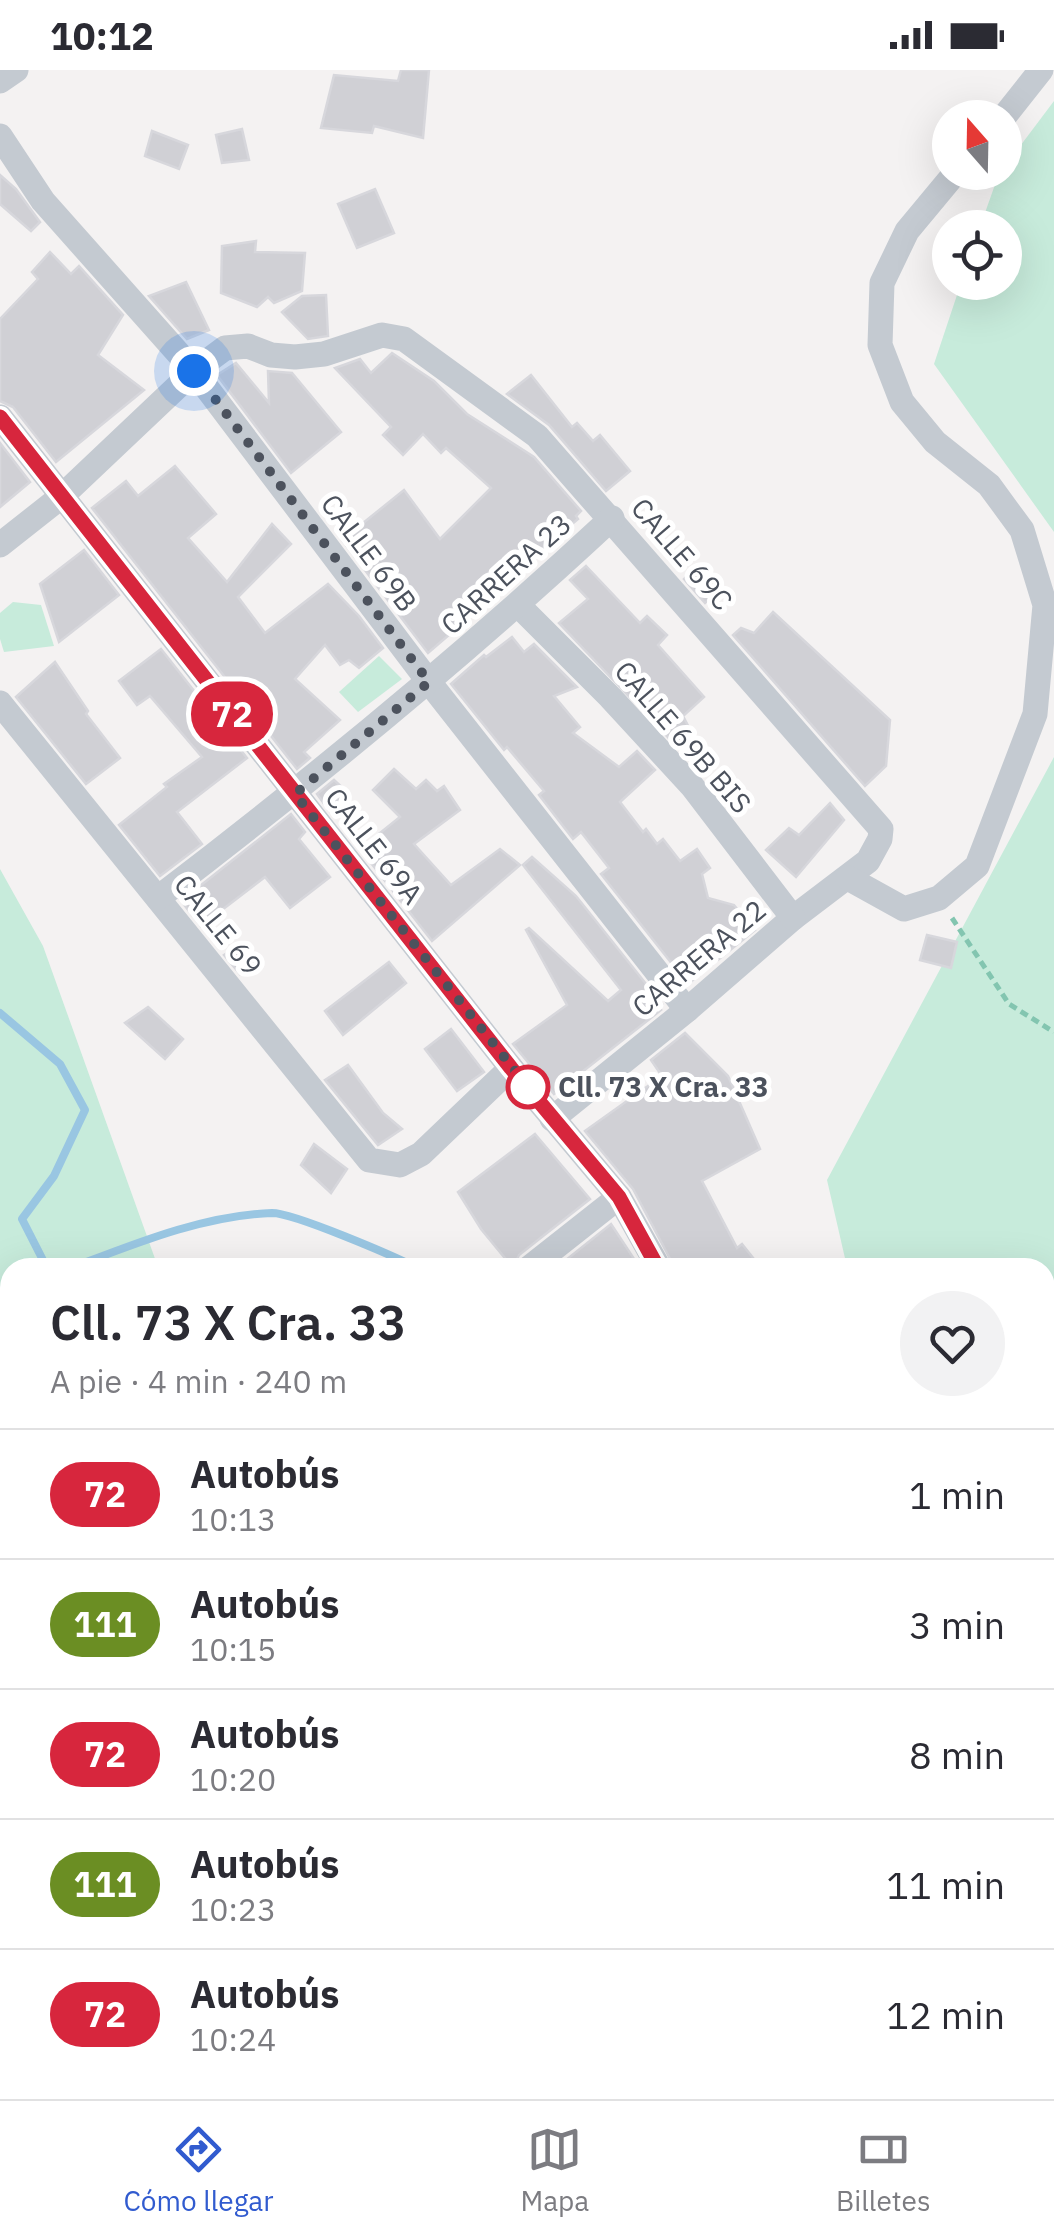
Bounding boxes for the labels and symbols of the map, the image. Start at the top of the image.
north arrow [932,100,1022,190]
your location [169,346,219,396]
street label: CALLE 69B [313,486,426,619]
street label: CALLE 69C [623,490,741,618]
street label: CARRERA 23 [433,505,579,642]
street label: CALLE 69B BIS [607,653,760,821]
line badge: 72 [187,682,277,746]
street label: CALLE 69A [317,780,431,911]
street label: CALLE 69 [166,866,271,983]
street label: CARRERA 22 [624,891,773,1024]
marker: Cll. 73 X Cra. 33 [507,1066,549,1108]
place label: Cll. 73 X Cra. 33 [558,1068,768,1105]

